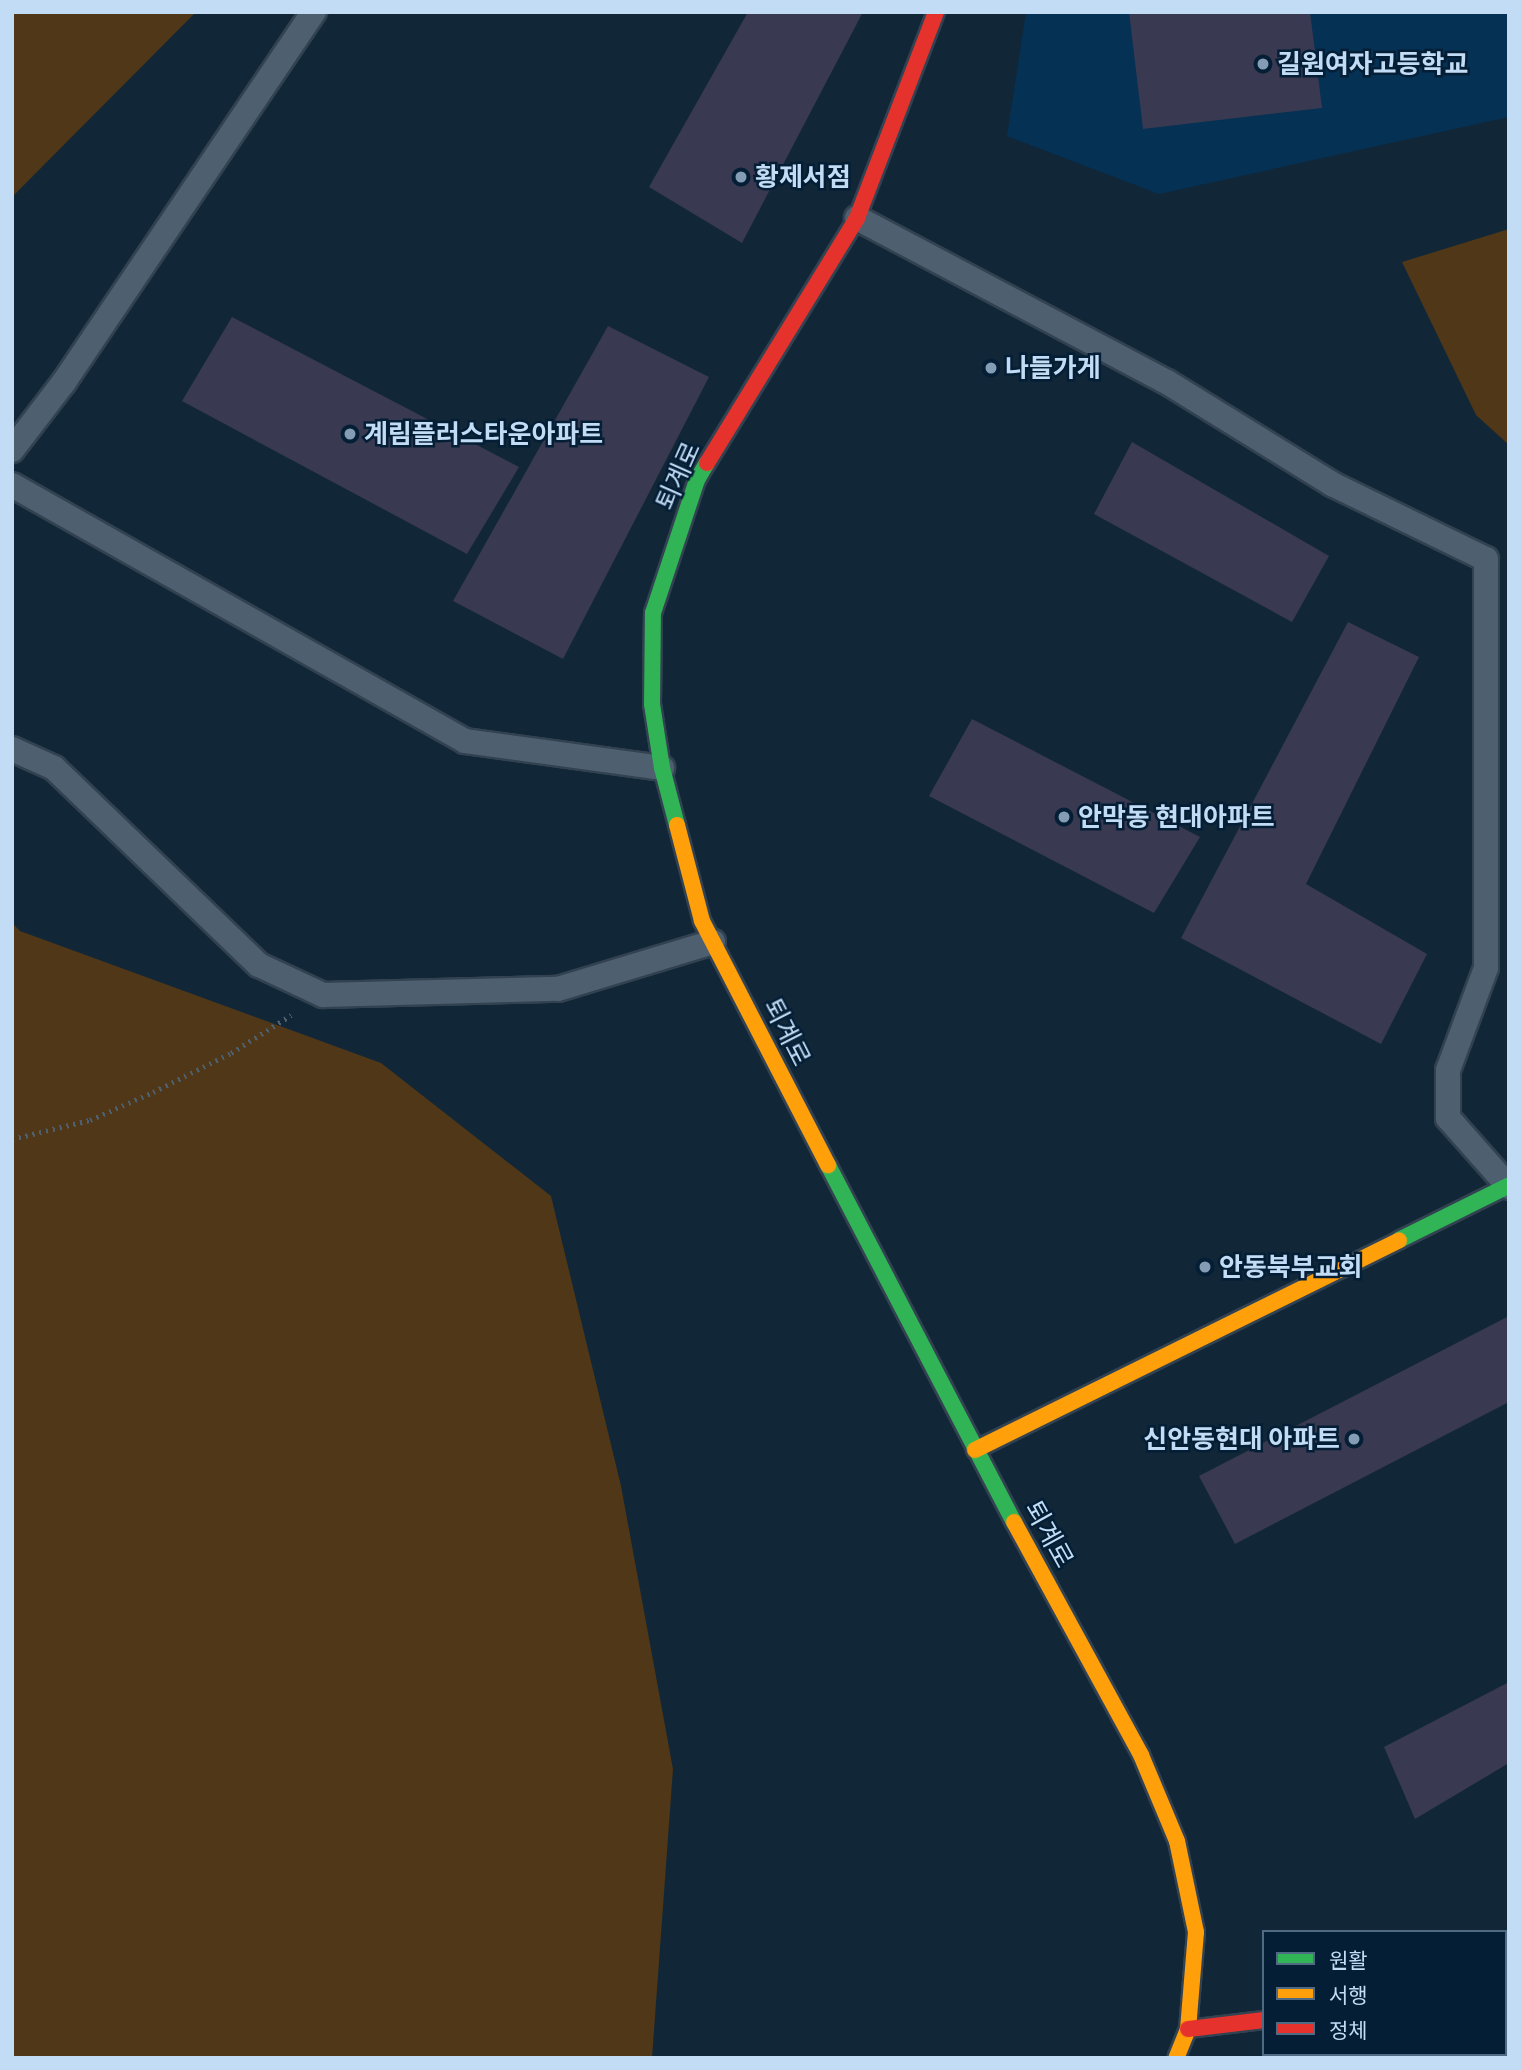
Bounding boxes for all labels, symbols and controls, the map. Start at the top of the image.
place label: 길원여자고등학교 [1277,48,1468,80]
marker: 길원여자고등학교 [1255,56,1271,72]
place label: 황제서점 [755,161,851,193]
marker: 황제서점 [733,169,749,185]
place label: 나들가게 [1005,352,1101,384]
marker: 나들가게 [983,360,999,376]
place label: 계림플러스타운아파트 [364,418,603,450]
marker: 계림플러스타운아파트 [342,426,358,442]
street label: 퇴계로 [649,437,707,515]
place label: 안막동 현대아파트 [1078,801,1275,833]
marker: 안막동 현대아파트 [1056,809,1072,825]
street label: 퇴계로 [757,993,817,1071]
place label: 안동북부교회 [1219,1251,1363,1283]
marker: 안동북부교회 [1197,1259,1213,1275]
place label: 신안동현대 아파트 [1143,1423,1340,1455]
marker: 신안동현대 아파트 [1346,1431,1362,1447]
street label: 퇴계로 [1018,1495,1080,1573]
legend [1262,1930,1507,2056]
text: 원활 [1329,1947,1368,1974]
text: 서행 [1329,1982,1368,2009]
text: 정체 [1329,2017,1368,2044]

